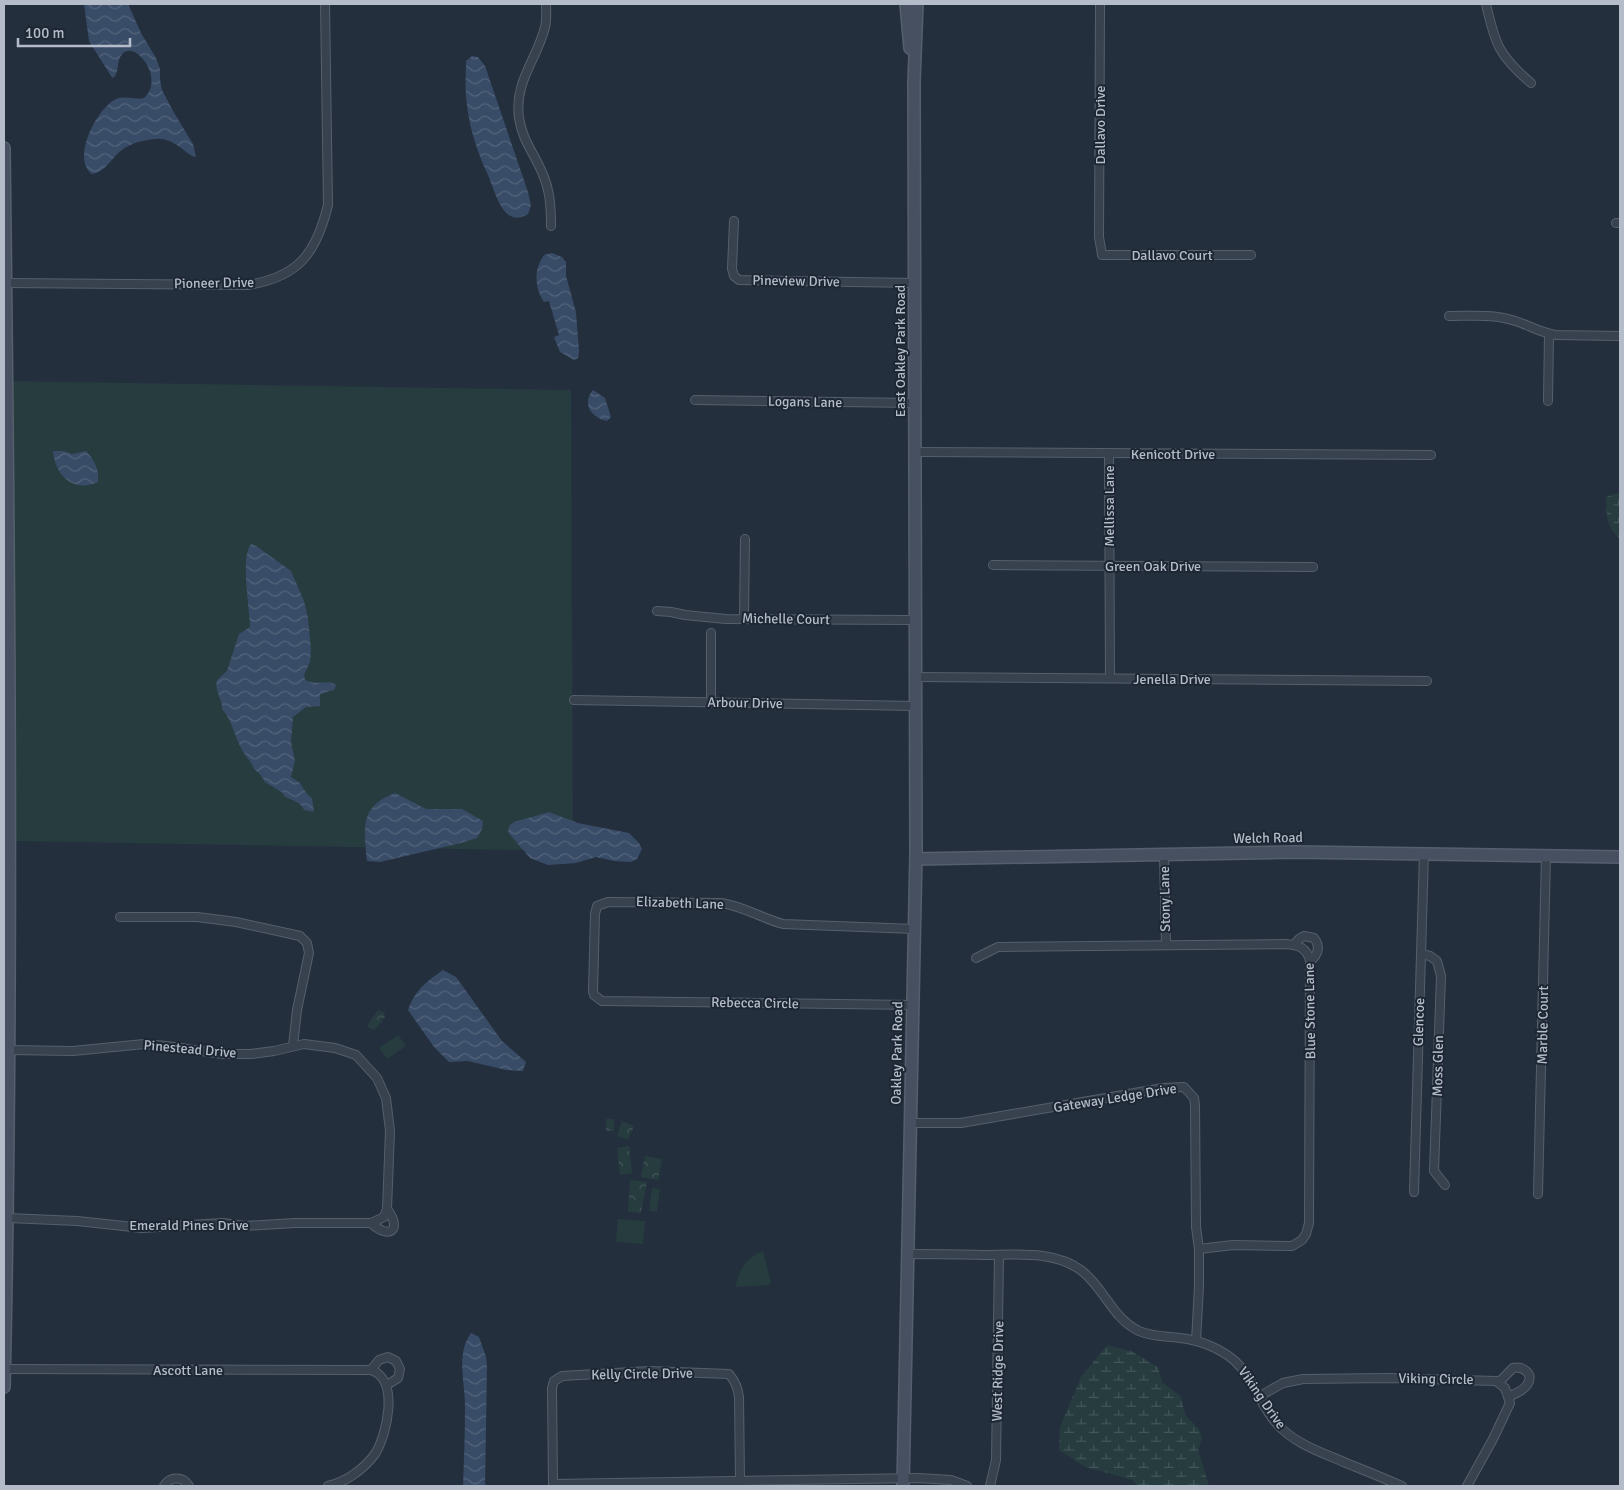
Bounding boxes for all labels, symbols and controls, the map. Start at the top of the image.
scale bar [18,15,130,47]
text: 100 m [25,24,65,42]
street label: Dallavo Drive [1092,86,1109,164]
street label: Dallavo Court [1131,247,1213,264]
street label: Pineview Drive [752,272,840,290]
street label: Pioneer Drive [174,274,254,292]
street label: East Oakley Park Road [892,285,909,417]
street label: Logans Lane [768,393,842,411]
street label: Kenicott Drive [1131,446,1215,463]
street label: Mellissa Lane [1101,465,1118,547]
street label: Green Oak Drive [1105,558,1201,575]
street label: Michelle Court [742,610,830,628]
street label: Jenella Drive [1133,671,1211,688]
street label: Arbour Drive [707,694,783,712]
street label: Welch Road [1233,829,1303,847]
street label: Stony Lane [1156,866,1174,932]
street label: Elizabeth Lane [636,893,724,913]
street label: Blue Stone Lane [1301,963,1319,1059]
street label: Marble Court [1534,985,1552,1064]
street label: Rebecca Circle [711,994,799,1012]
street label: Glencoe [1410,998,1428,1046]
street label: Oakley Park Road [888,1001,906,1105]
street label: Moss Glen [1429,1035,1447,1097]
street label: Pinestead Drive [143,1036,237,1062]
street label: Gateway Ledge Drive [1052,1080,1178,1116]
street label: Emerald Pines Drive [129,1217,249,1234]
street label: West Ridge Drive [989,1320,1007,1422]
street label: Ascott Lane [153,1362,223,1379]
street label: Viking Drive [1234,1364,1290,1432]
street label: Kelly Circle Drive [591,1365,693,1383]
street label: Viking Circle [1398,1370,1474,1388]

